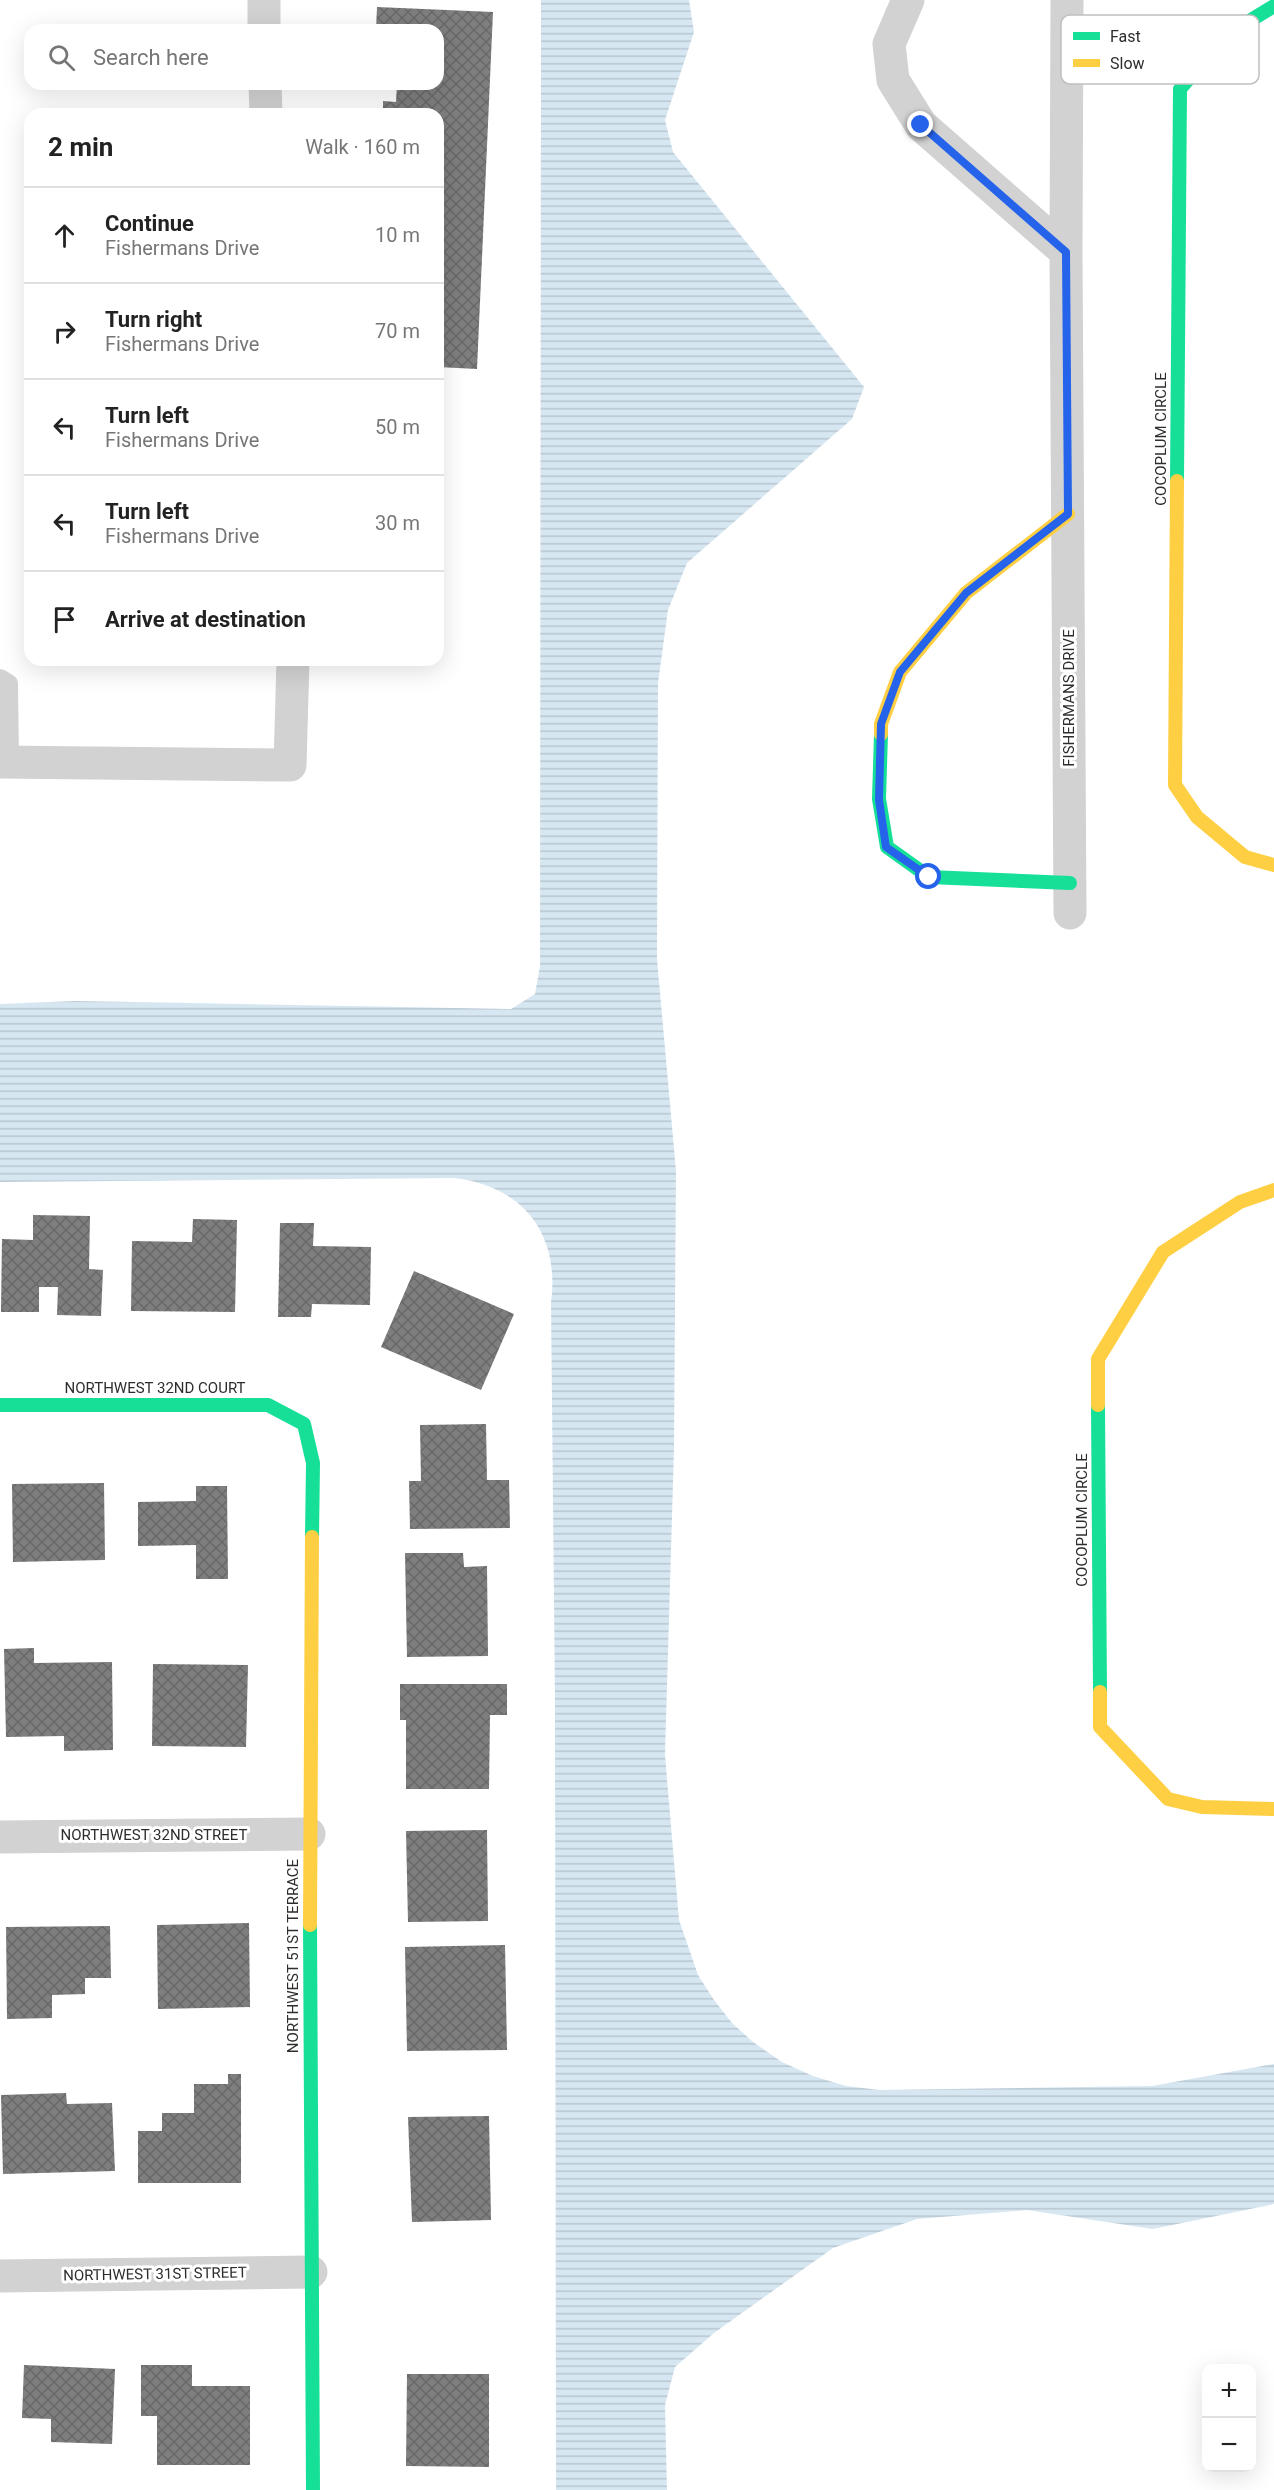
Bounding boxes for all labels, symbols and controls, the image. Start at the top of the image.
legend [1061,15,1259,84]
search box [24,24,444,90]
text: Fast [1110,27,1141,46]
icon: search [45,41,78,74]
text: Search here [93,45,209,70]
text: Slow [1110,54,1145,73]
route end [907,111,933,137]
text: 2 min [48,132,113,162]
text: Walk · 160 m [305,135,420,159]
text: Continue [105,211,194,236]
icon: ahead [48,219,81,252]
text: 10 m [375,223,420,247]
text: Fishermans Drive [105,236,259,260]
text: Turn right [105,307,202,332]
icon: right [48,315,81,348]
text: 70 m [375,319,420,343]
text: Fishermans Drive [105,332,259,356]
street label: COCOPLUM CIRCLE [1152,372,1170,506]
text: Turn left [105,403,189,428]
icon: left [48,411,81,444]
text: 50 m [375,415,420,439]
text: Fishermans Drive [105,428,259,452]
text: Turn left [105,499,189,524]
icon: left [48,507,81,540]
text: 30 m [375,511,420,535]
text: Fishermans Drive [105,524,259,548]
icon: arrive [48,603,81,636]
text: Arrive at destination [105,607,306,632]
street label: FISHERMANS DRIVE [1060,629,1078,767]
route start [915,863,941,889]
street label: NORTHWEST 32ND COURT [65,1379,246,1397]
street label: COCOPLUM CIRCLE [1073,1453,1091,1587]
street label: NORTHWEST 32ND STREET [61,1826,247,1844]
street label: NORTHWEST 51ST TERRACE [284,1858,302,2053]
street label: NORTHWEST 31ST STREET [63,2263,247,2285]
map controls [1202,2364,1256,2472]
button: + [1202,2364,1256,2418]
button: − [1202,2418,1256,2472]

